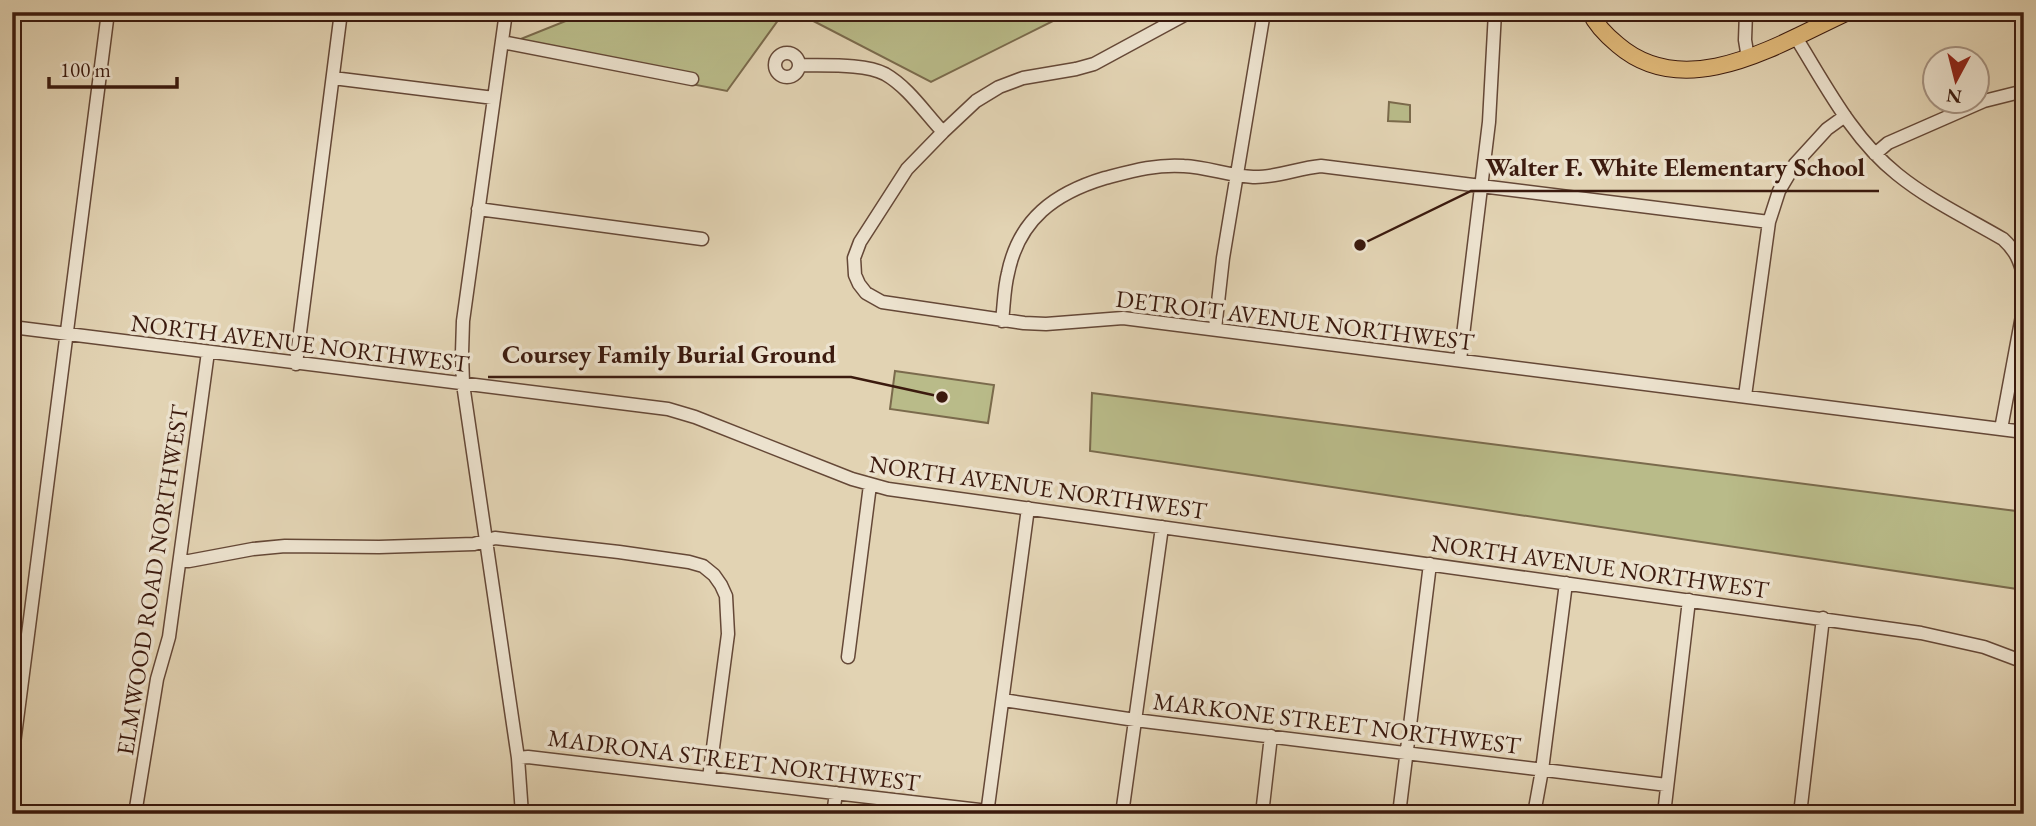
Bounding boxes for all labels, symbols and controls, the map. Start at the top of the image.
scale bar [49,46,177,90]
north arrow [1920,46,1990,116]
text: 100 m [60,56,111,83]
text: N [1944,83,1963,110]
callout: Walter F. White Elementary School [1471,144,1879,191]
text: Walter F. White Elementary School [1485,150,1865,184]
street label: DETROIT AVENUE NORTHWEST [1114,283,1477,357]
street label: NORTH AVENUE NORTHWEST [129,307,472,379]
callout: Coursey Family Burial Ground [488,330,851,377]
text: Coursey Family Burial Ground [502,337,837,371]
street label: ELMWOOD ROAD NORTHWEST [109,402,195,757]
street label: NORTH AVENUE NORTHWEST [867,448,1210,526]
street label: NORTH AVENUE NORTHWEST [1429,527,1772,605]
street label: MARKONE STREET NORTHWEST [1152,685,1523,761]
street label: MADRONA STREET NORTHWEST [546,722,923,798]

